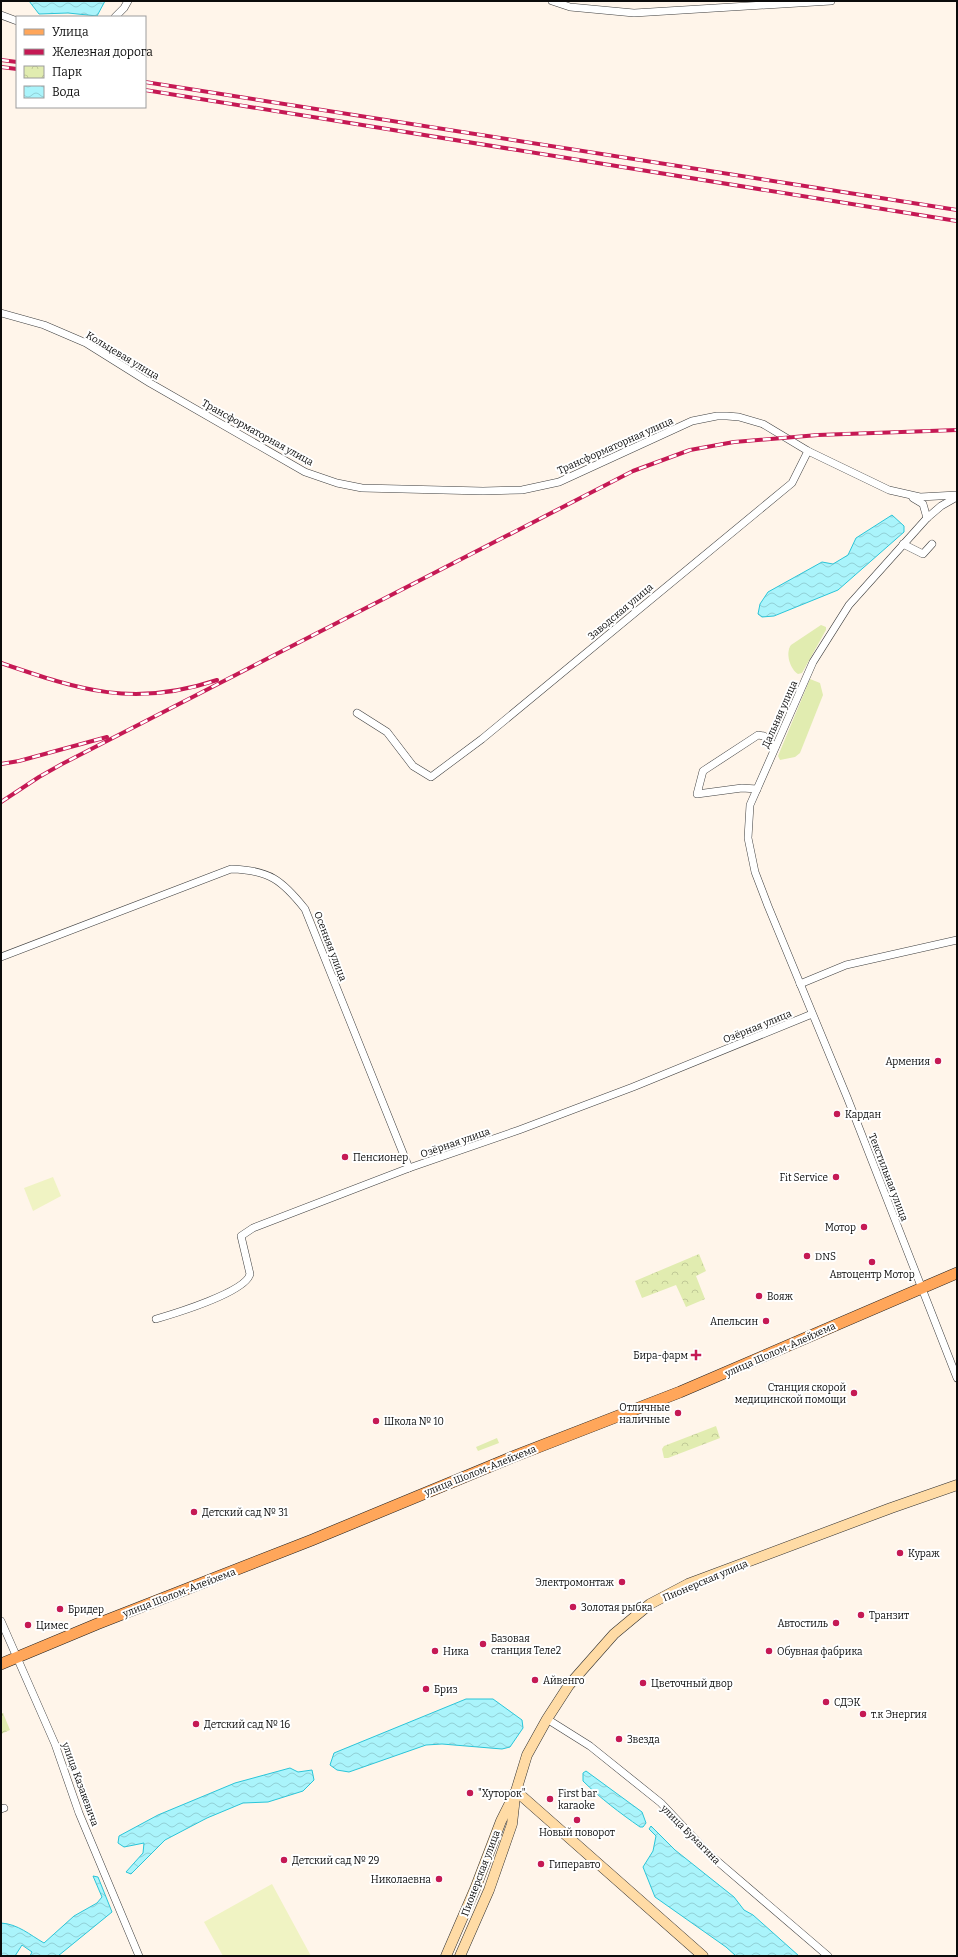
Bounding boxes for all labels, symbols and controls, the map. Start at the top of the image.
legend [16,16,146,108]
text: Улица [52,25,89,39]
text: Железная дорога [52,45,153,59]
text: Парк [52,65,82,79]
text: Вода [52,85,81,99]
street label: Кольцевая улица [84,329,162,383]
street label: Трансформаторная улица [200,397,316,469]
street label: Трансформаторная улица [556,415,676,477]
street label: Заводская улица [586,581,656,642]
street label: Дальняя улица [760,678,800,750]
street label: Осенняя улица [311,910,349,983]
street label: Озёрная улица [721,1008,794,1046]
place label: Армения [885,1056,930,1068]
marker: Армения [933,1056,943,1066]
marker: Кардан [832,1109,842,1119]
place label: Кардан [845,1109,881,1121]
street label: Озёрная улица [419,1125,492,1160]
street label: Текстильная улица [866,1132,911,1223]
marker: Пенсионер [340,1152,350,1162]
place label: Пенсионер [353,1152,408,1164]
place label: Fit Service [780,1172,828,1184]
marker: Fit Service [831,1172,841,1182]
place label: Мотор [825,1222,856,1234]
marker: Мотор [859,1222,869,1232]
marker: DNS [802,1251,812,1261]
place label: DNS [815,1251,836,1263]
marker: Автоцентр Мотор [867,1257,877,1267]
place label: Автоцентр Мотор [829,1269,915,1281]
marker: Вояж [754,1291,764,1301]
place label: Вояж [767,1291,793,1303]
place label: Апельсин [710,1316,758,1328]
marker: Апельсин [761,1316,771,1326]
street label: улица Шолом-Алейхема [722,1320,838,1380]
place label: Бира-фарм [633,1350,688,1362]
marker: Бира-фарм [691,1350,701,1360]
place label: Станция скорой медицинской помощи [735,1382,846,1406]
marker: Станция скорой медицинской помощи [849,1388,859,1398]
place label: Отличные наличные [619,1402,670,1426]
marker: Отличные наличные [673,1408,683,1418]
marker: Школа № 10 [371,1416,381,1426]
place label: Школа № 10 [384,1416,444,1428]
street label: улица Шолом-Алейхема [422,1443,539,1499]
marker: Детский сад № 31 [189,1507,199,1517]
place label: Детский сад № 31 [202,1507,288,1519]
marker: Кураж [895,1548,905,1558]
place label: Кураж [908,1548,940,1560]
street label: Пионерская улица [661,1557,750,1604]
street label: улица Шолом-Алейхема [120,1566,238,1620]
place label: Электромонтаж [535,1577,615,1589]
marker: Электромонтаж [617,1577,627,1587]
place label: Золотая рыбка [581,1601,653,1614]
marker: Золотая рыбка [568,1602,578,1612]
marker: Бридер [55,1604,65,1614]
place label: Бридер [68,1604,104,1616]
marker: Транзит [856,1610,866,1620]
place label: Транзит [869,1610,909,1622]
place label: Автостиль [777,1618,828,1630]
marker: Автостиль [831,1618,841,1628]
marker: Цимес [23,1620,33,1630]
place label: Цимес [36,1620,69,1632]
place label: Базовая станция Теле2 [491,1633,561,1657]
marker: Базовая станция Теле2 [478,1639,488,1649]
place label: Обувная фабрика [777,1645,863,1658]
marker: Ника [430,1646,440,1656]
place label: Ника [443,1646,469,1658]
marker: Обувная фабрика [764,1646,774,1656]
marker: Айвенго [530,1675,540,1685]
place label: Айвенго [543,1675,585,1687]
marker: Цветочный двор [638,1678,648,1688]
place label: Цветочный двор [651,1678,733,1690]
marker: Бриз [421,1684,431,1694]
place label: Бриз [434,1684,458,1696]
marker: СДЭК [821,1697,831,1707]
place label: СДЭК [834,1697,861,1709]
marker: т.к Энергия [858,1709,868,1719]
place label: т.к Энергия [871,1709,927,1721]
marker: Детский сад № 16 [191,1719,201,1729]
place label: Детский сад № 16 [204,1719,290,1731]
marker: Звезда [614,1734,624,1744]
place label: Звезда [627,1734,660,1746]
street label: улица Казакевича [59,1740,101,1828]
marker: "Хуторок" [465,1788,475,1798]
place label: "Хуторок" [478,1788,526,1800]
place label: First bar karaoke [558,1788,597,1812]
marker: First bar karaoke [545,1794,555,1804]
street label: улица Бумагина [657,1802,723,1867]
marker: Новый поворот [572,1815,582,1825]
place label: Новый поворот [539,1827,615,1839]
street label: Пионерская улица [459,1828,503,1918]
marker: Детский сад № 29 [279,1855,289,1865]
place label: Детский сад № 29 [292,1855,380,1867]
marker: Гиперавто [536,1859,546,1869]
place label: Гиперавто [549,1859,601,1871]
place label: Николаевна [371,1874,432,1886]
marker: Николаевна [434,1874,444,1884]

